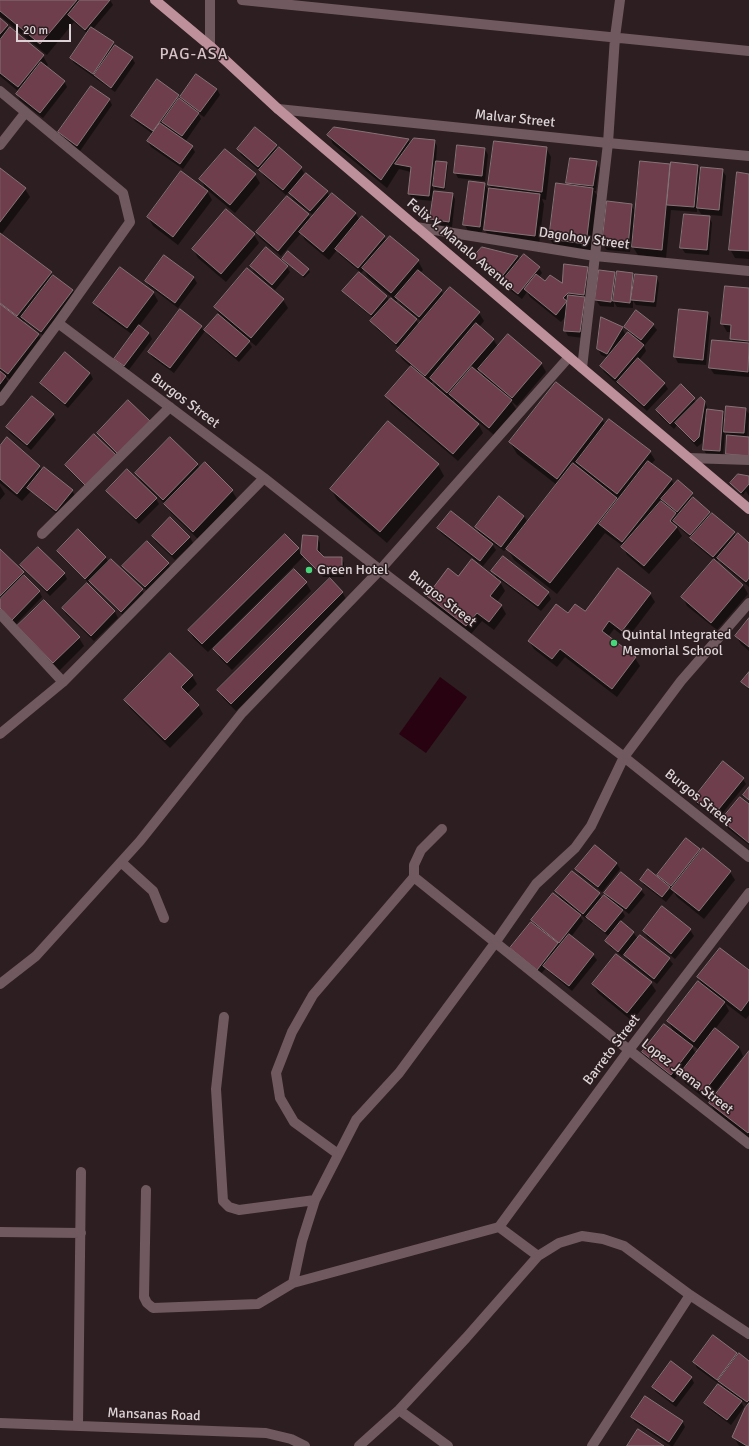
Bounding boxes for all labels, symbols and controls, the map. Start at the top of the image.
scale bar [18,16,73,42]
text: 20 m [23,23,48,38]
district label: PAG-ASA [159,45,229,65]
street label: Malvar Street [474,106,556,132]
street label: Felix Y. Manalo Avenue [403,195,517,295]
street label: Dagohoy Street [538,224,630,254]
street label: Burgos Street [147,370,223,432]
place label: Green Hotel [317,562,388,578]
marker: Green Hotel [304,565,314,575]
street label: Burgos Street [405,567,479,631]
place label: Quintal Integrated Memorial School [622,627,731,660]
marker: Quintal Integrated Memorial School [609,638,619,648]
street label: Burgos Street [661,766,735,830]
street label: Barreto Street [580,1011,644,1089]
street label: Lopez Jaena Street [638,1036,736,1118]
street label: Mansanas Road [107,1405,201,1425]

